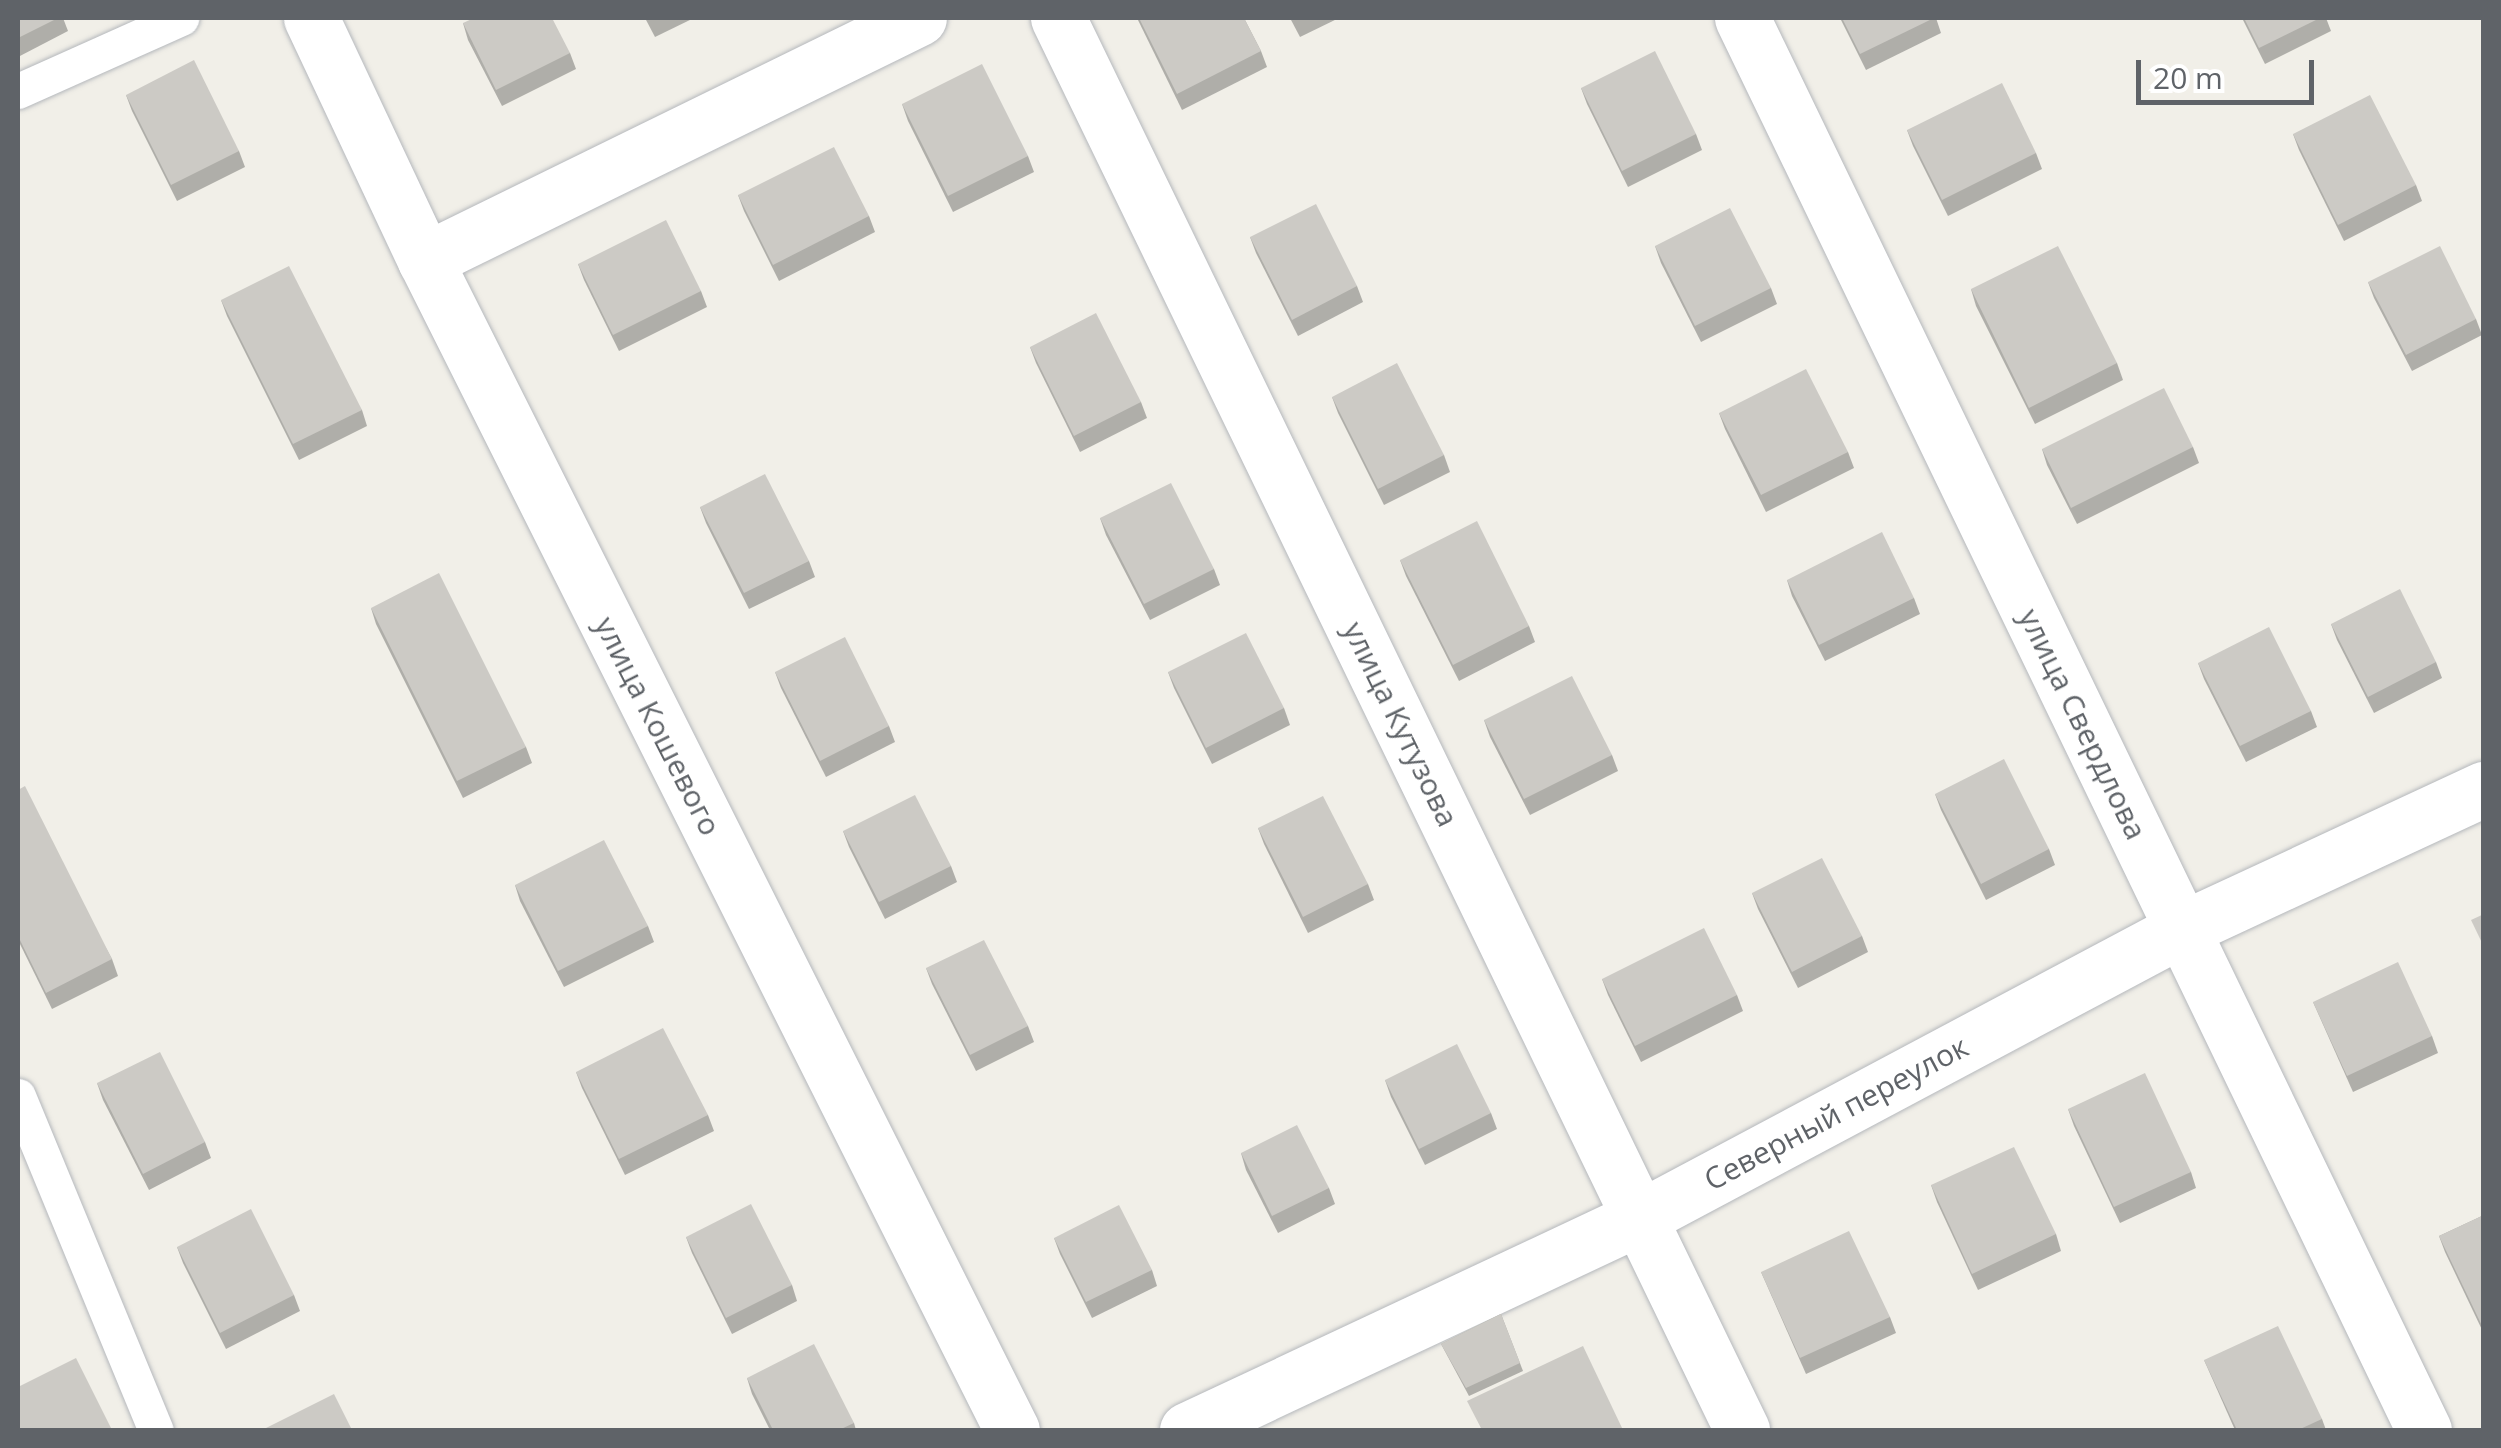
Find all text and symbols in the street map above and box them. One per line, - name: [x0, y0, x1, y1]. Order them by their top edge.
- scale bar: [2141, 40, 2318, 102]
- text: 20 m: [2153, 57, 2223, 98]
- street label: улица Свердлова: [2012, 603, 2154, 845]
- street label: улица Кошевого: [587, 611, 729, 841]
- street label: улица Кутузова: [1336, 616, 1466, 832]
- street label: Северный переулок: [1698, 1028, 1974, 1198]

